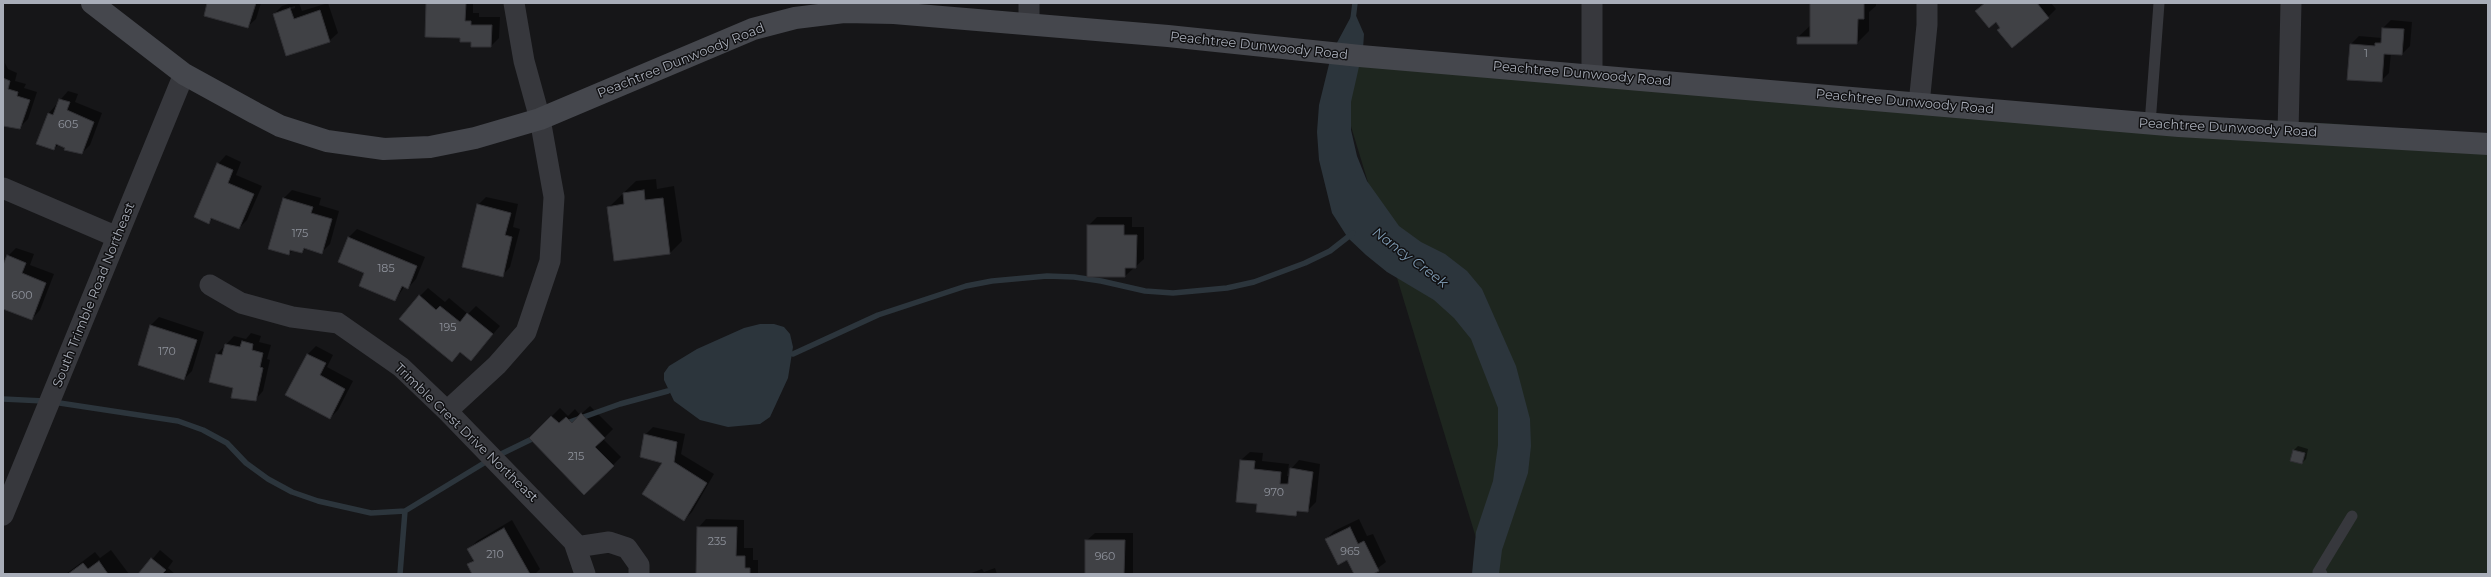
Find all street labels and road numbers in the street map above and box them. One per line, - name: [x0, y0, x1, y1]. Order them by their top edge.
- street label: Peachtree Dunwoody Road: [595, 20, 767, 102]
- street label: Peachtree Dunwoody Road: [1169, 29, 1349, 63]
- street label: Peachtree Dunwoody Road: [1492, 58, 1672, 90]
- street label: Peachtree Dunwoody Road: [1815, 86, 1995, 118]
- street label: Peachtree Dunwoody Road: [2138, 116, 2318, 140]
- street label: South Trimble Road Northeast: [50, 200, 138, 390]
- street label: Trimble Crest Drive Northeast: [391, 360, 541, 506]

